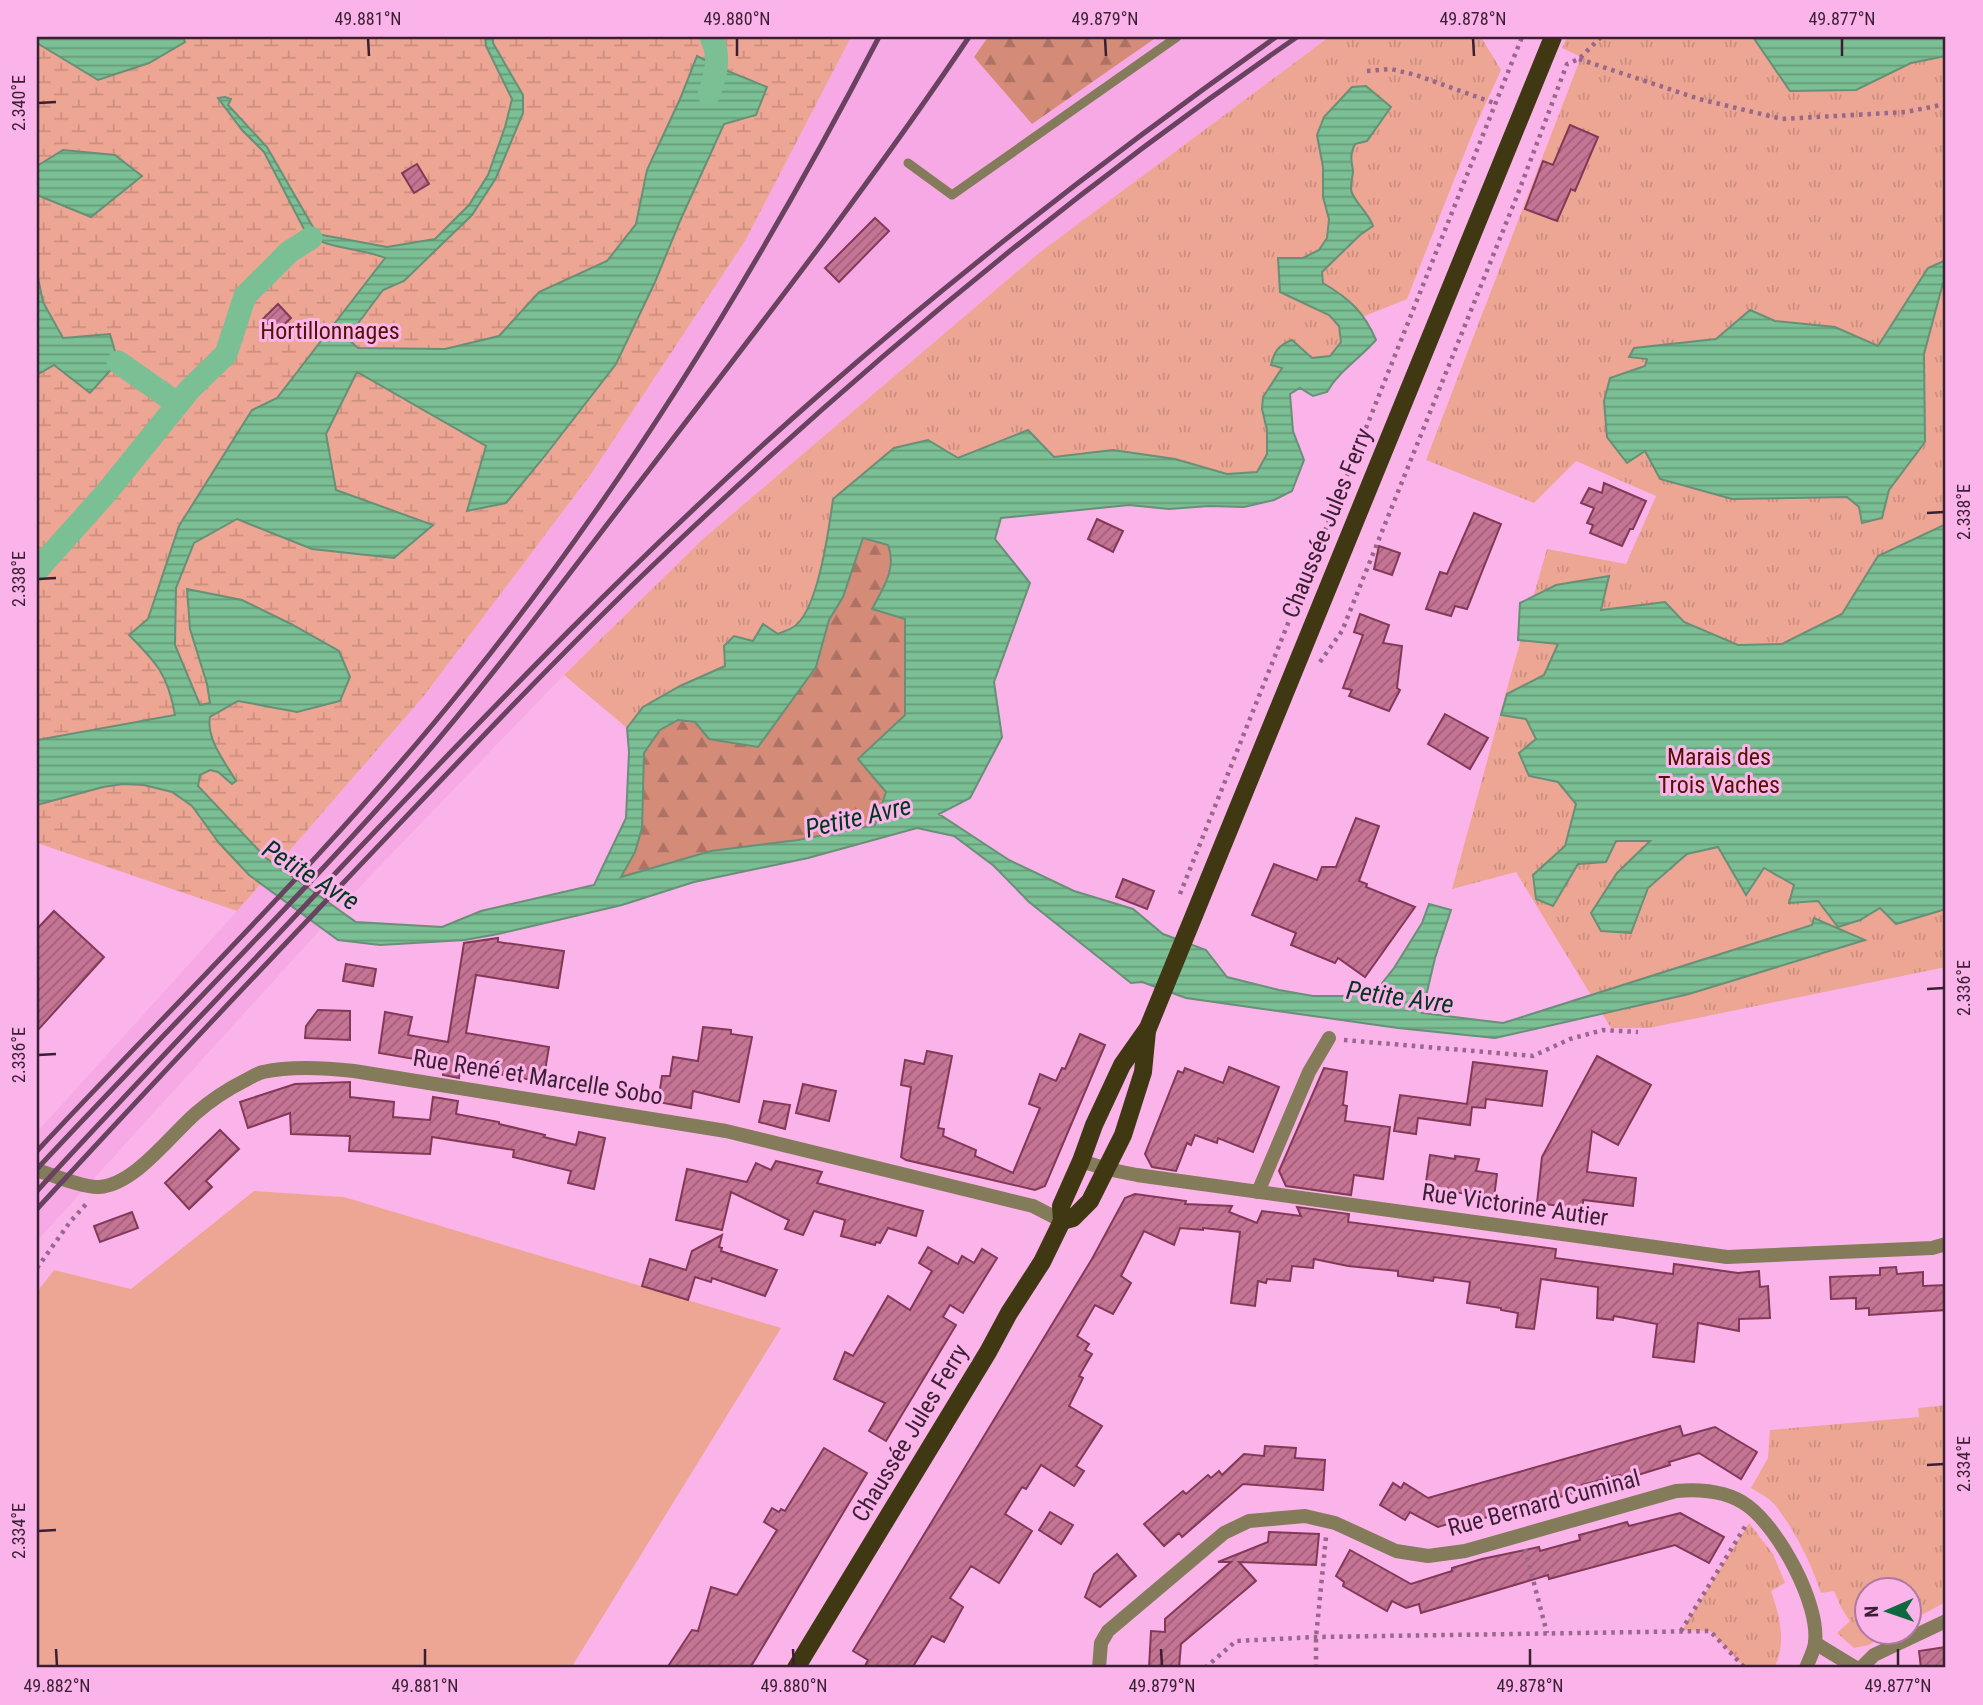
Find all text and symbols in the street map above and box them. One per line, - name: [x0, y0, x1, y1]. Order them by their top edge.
- text: 49.881°N: [334, 8, 402, 29]
- text: 49.880°N: [703, 8, 771, 29]
- text: 49.879°N: [1071, 8, 1139, 29]
- text: 49.878°N: [1439, 8, 1507, 29]
- text: 49.877°N: [1808, 8, 1876, 29]
- text: 2.340°E: [8, 75, 29, 131]
- park label: Hortillonnages: [260, 317, 400, 345]
- street label: Chaussée Jules Ferry: [1276, 424, 1378, 622]
- text: 2.338°E: [1953, 484, 1974, 540]
- text: 2.338°E: [8, 551, 29, 607]
- park label: Marais des Trois Vaches: [1658, 743, 1780, 799]
- water label: Petite Avre: [802, 790, 914, 844]
- water label: Petite Avre: [257, 834, 365, 916]
- text: 2.336°E: [1953, 960, 1974, 1016]
- water label: Petite Avre: [1344, 975, 1456, 1019]
- text: 2.336°E: [8, 1027, 29, 1083]
- street label: Rue René et Marcelle Sobo: [411, 1043, 665, 1111]
- street label: Rue Victorine Autier: [1420, 1178, 1610, 1232]
- street label: Chaussée Jules Ferry: [846, 1339, 974, 1527]
- text: 2.334°E: [1953, 1436, 1974, 1492]
- street label: Rue Bernard Cuminal: [1445, 1464, 1643, 1542]
- text: 2.334°E: [8, 1503, 29, 1559]
- north arrow: [1854, 1576, 1924, 1646]
- text: N: [1860, 1605, 1883, 1618]
- text: 49.882°N: [23, 1675, 91, 1696]
- text: 49.881°N: [391, 1675, 459, 1696]
- text: 49.880°N: [760, 1675, 828, 1696]
- text: 49.879°N: [1128, 1675, 1196, 1696]
- text: 49.878°N: [1496, 1675, 1564, 1696]
- text: 49.877°N: [1864, 1675, 1932, 1696]

